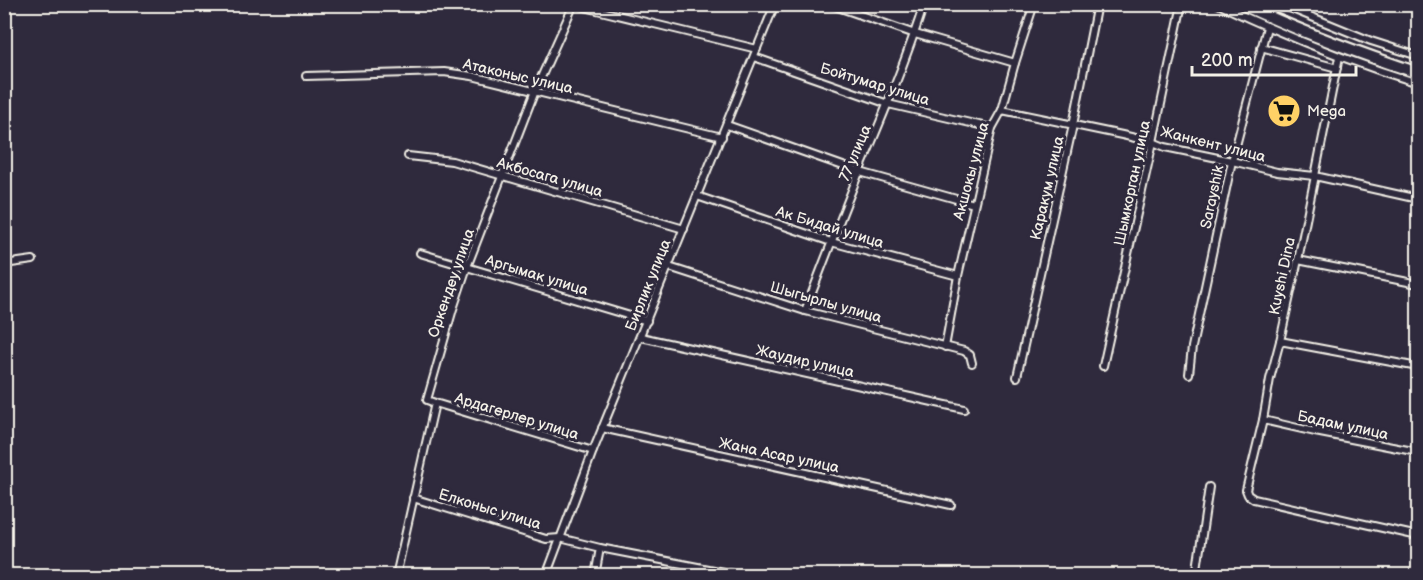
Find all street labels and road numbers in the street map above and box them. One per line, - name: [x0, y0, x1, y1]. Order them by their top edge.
- street label: Атаконыс улица: [460, 54, 575, 98]
- street label: Бойтумар улица: [818, 59, 932, 110]
- street label: Шымкорган улица: [1110, 119, 1155, 247]
- street label: Акшокы улица: [949, 120, 994, 223]
- street label: 77 улица: [835, 122, 876, 184]
- street label: Жанкент улица: [1158, 122, 1268, 167]
- street label: Каракум улица: [1026, 134, 1069, 242]
- street label: Акбосага улица: [494, 153, 605, 202]
- street label: Sarayshik: [1197, 163, 1229, 231]
- street label: Ак Бидай улица: [773, 202, 886, 253]
- street label: Оркендеу улица: [424, 226, 479, 340]
- street label: Kuyshi Dina: [1265, 235, 1300, 317]
- street label: Бирлик улица: [621, 236, 676, 334]
- street label: Аргымак улица: [482, 251, 591, 300]
- street label: Шыгырлы улица: [768, 277, 884, 328]
- street label: Жаудир улица: [754, 341, 856, 382]
- street label: Ардагерлер улица: [452, 388, 581, 444]
- street label: Бадам улица: [1296, 407, 1390, 444]
- street label: Жана Асар улица: [717, 433, 841, 478]
- street label: Елконыс улица: [436, 485, 543, 534]

